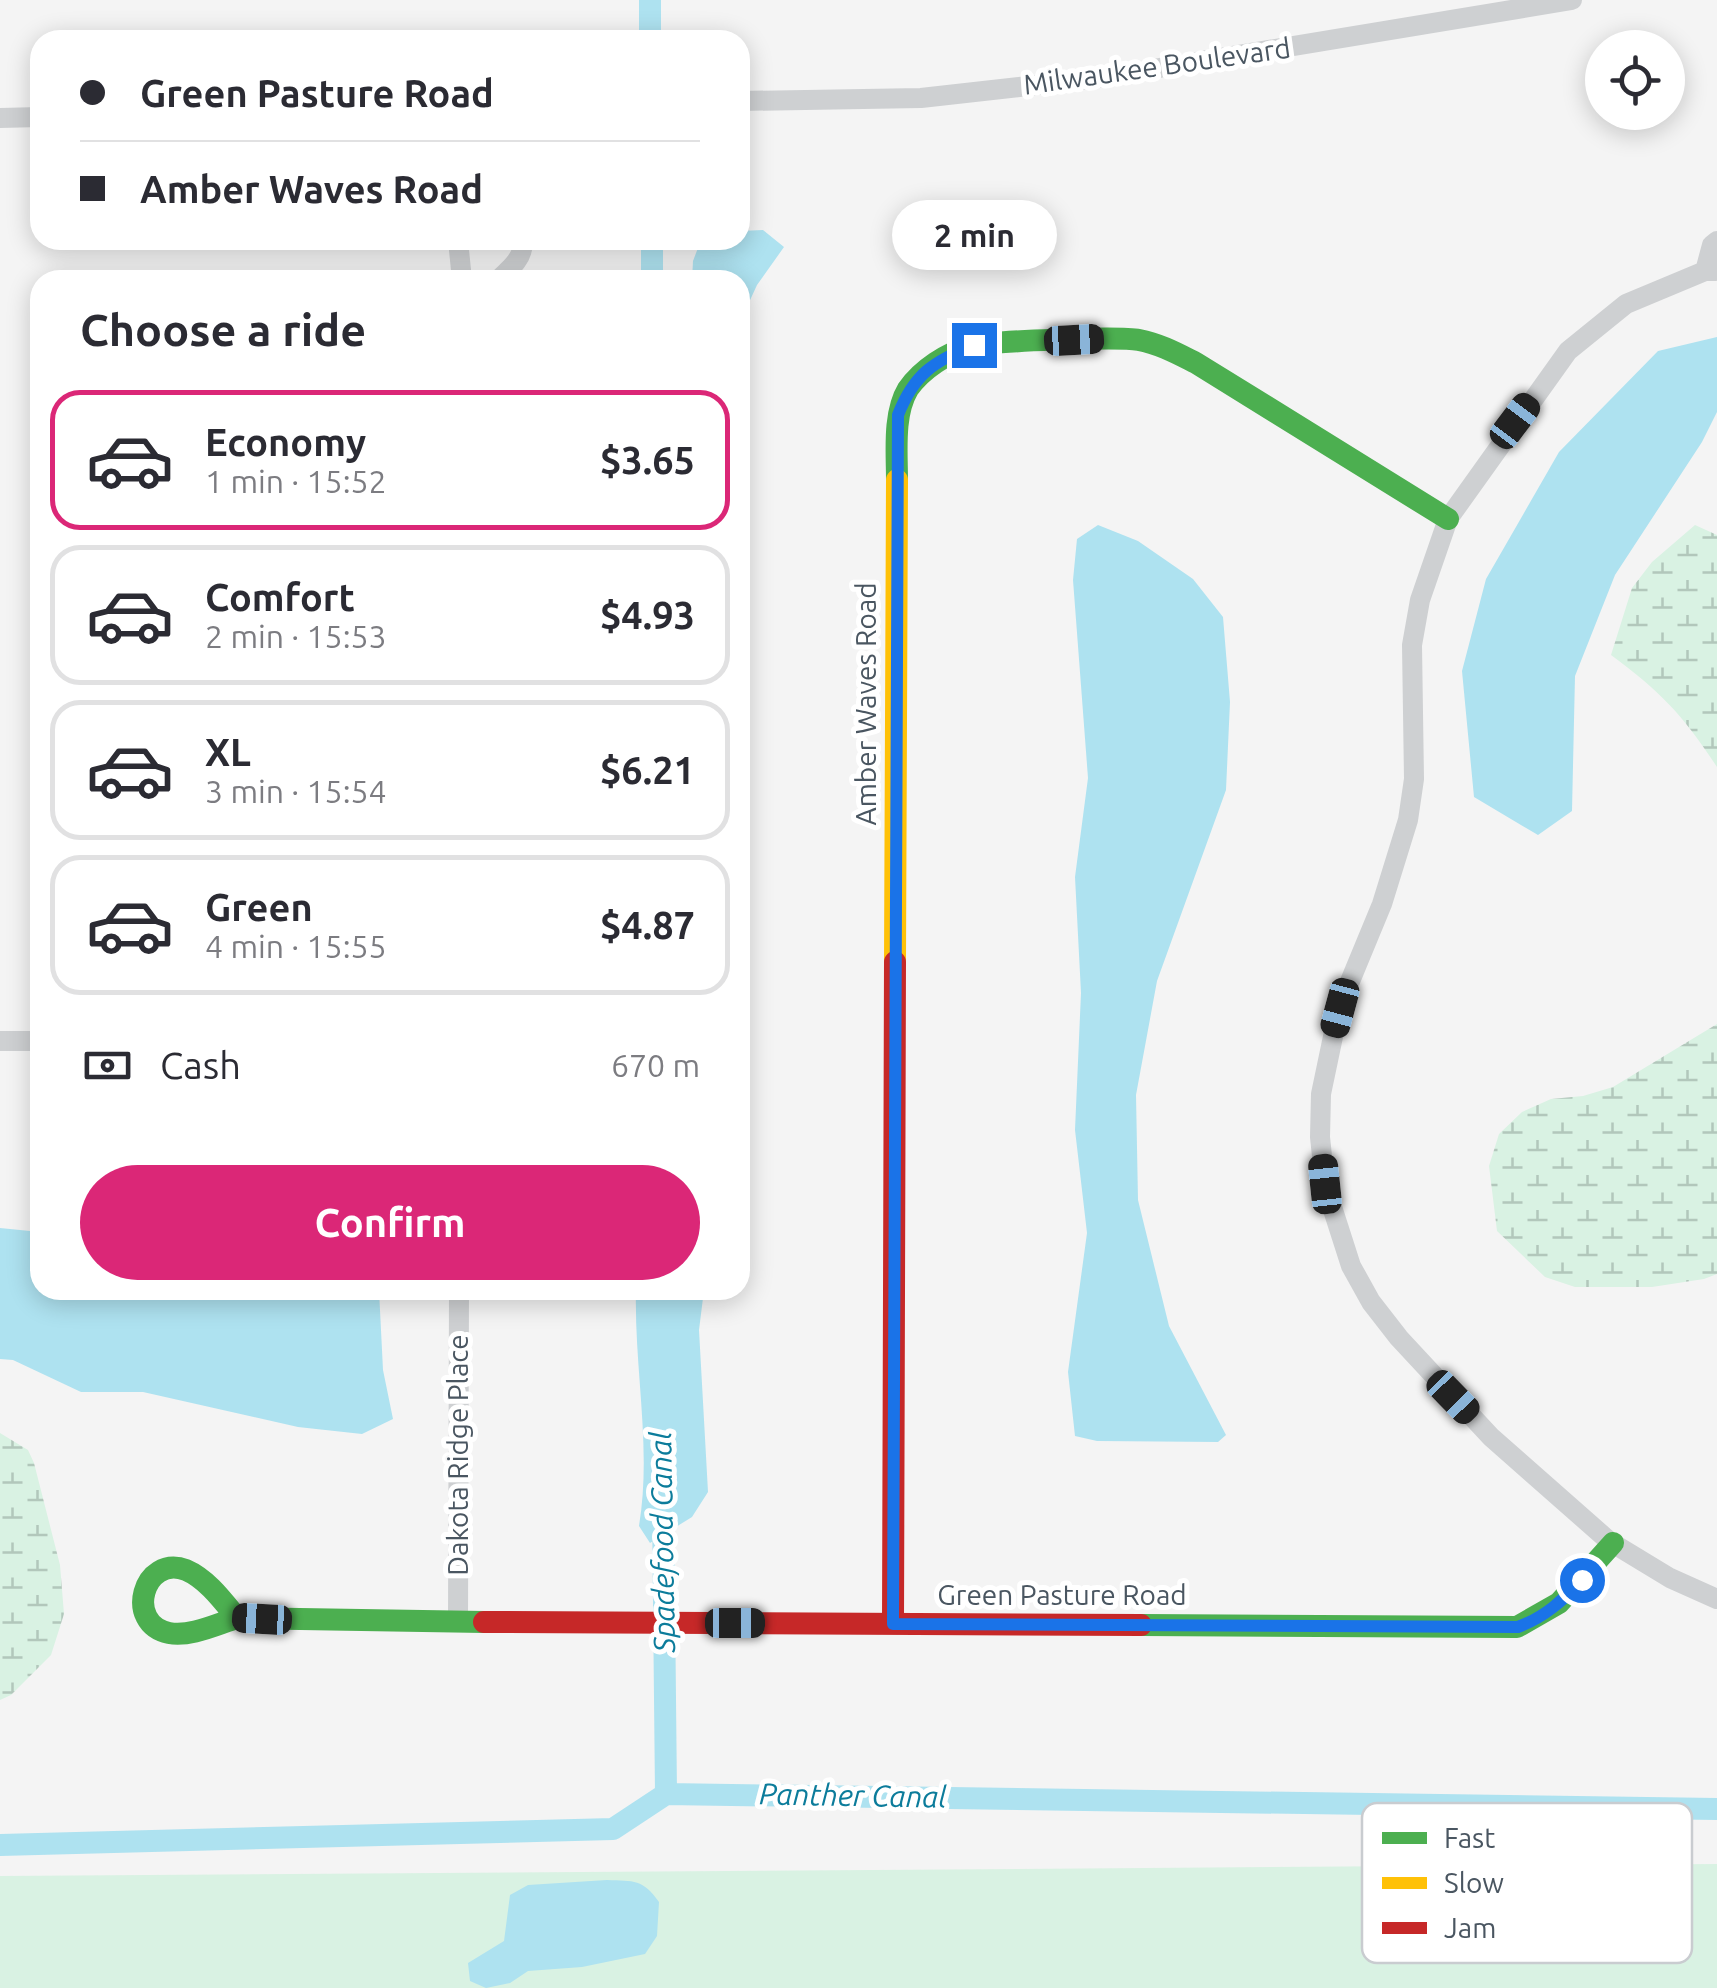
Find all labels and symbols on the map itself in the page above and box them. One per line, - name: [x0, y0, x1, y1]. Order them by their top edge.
- street label: Milwaukee Boulevard: [1021, 31, 1293, 100]
- callout: 2 min: [892, 200, 1056, 270]
- route end: [952, 323, 997, 368]
- car: [1043, 323, 1105, 357]
- car: [1485, 388, 1545, 454]
- street label: Amber Waves Road: [850, 582, 881, 826]
- car: [1318, 975, 1362, 1041]
- car: [1307, 1153, 1343, 1215]
- street label: Dakota Ridge Place: [442, 1334, 473, 1576]
- car: [1421, 1365, 1485, 1429]
- water label: Spadefood Canal: [643, 1430, 681, 1654]
- route start: [1560, 1558, 1605, 1603]
- street label: Green Pasture Road: [937, 1579, 1187, 1610]
- car: [231, 1602, 293, 1636]
- car: [705, 1608, 765, 1638]
- water label: Panther Canal: [759, 1776, 948, 1814]
- legend: [1362, 1803, 1692, 1963]
- text: Fast: [1444, 1822, 1495, 1853]
- text: Slow: [1444, 1867, 1504, 1898]
- text: Jam: [1444, 1912, 1496, 1943]

